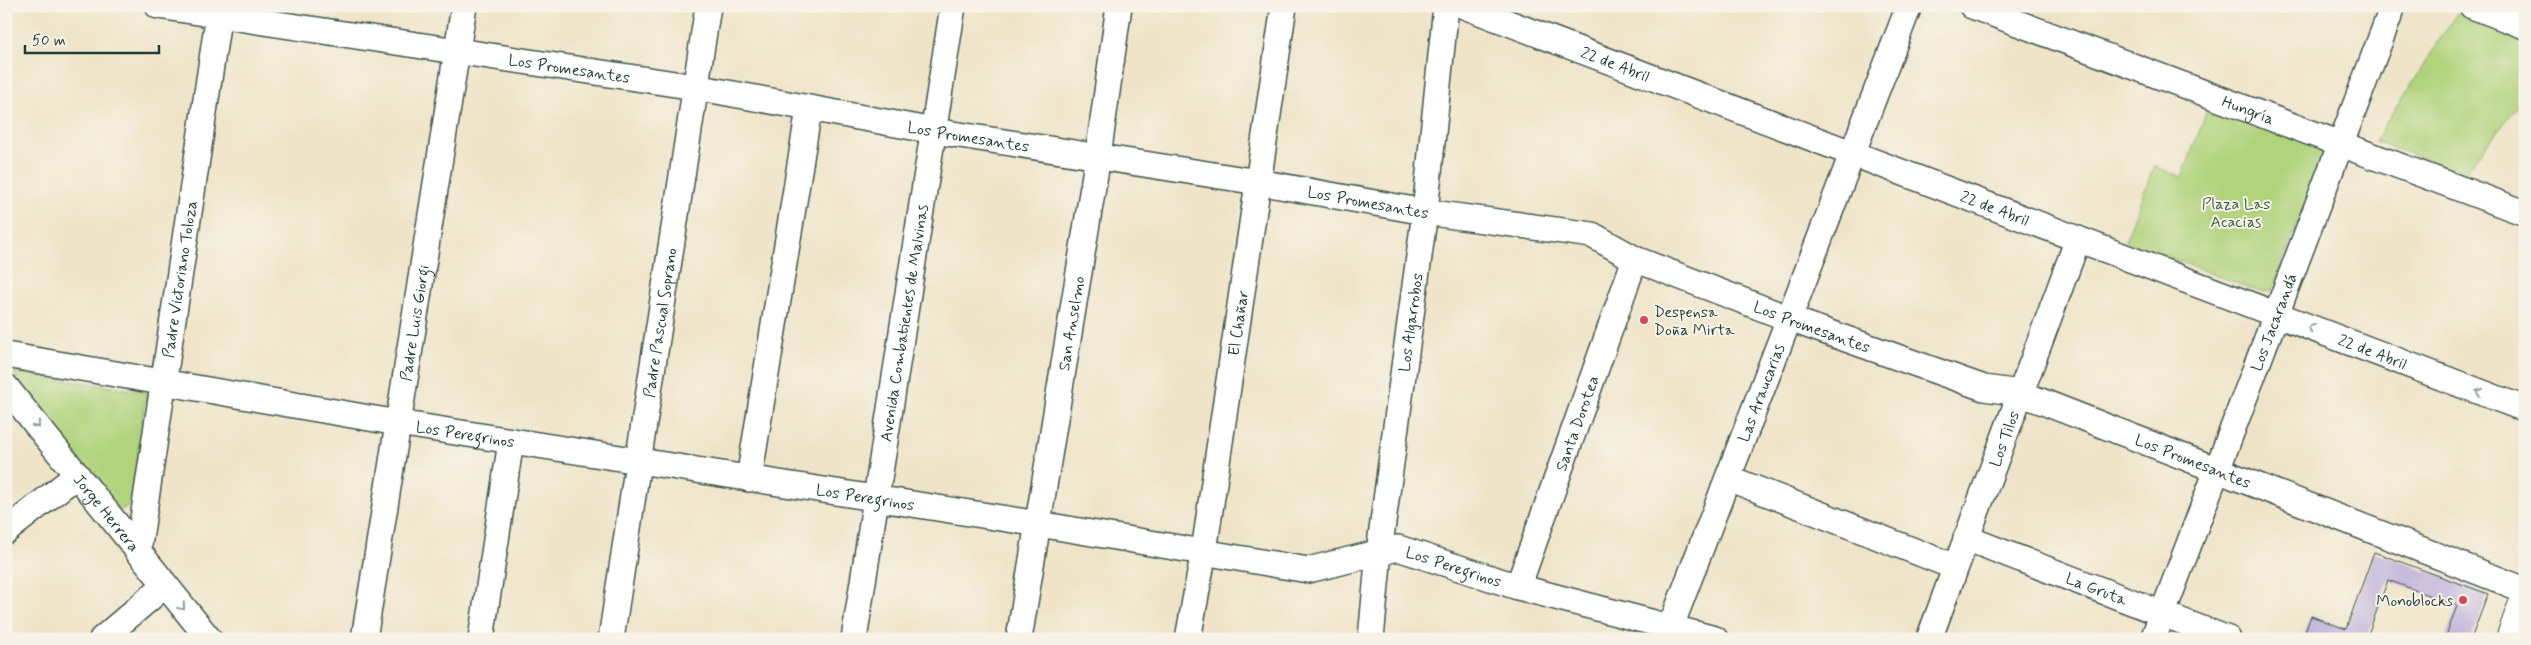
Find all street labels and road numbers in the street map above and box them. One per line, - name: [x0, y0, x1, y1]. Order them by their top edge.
- street label: 22 de Abril: [1578, 42, 1652, 87]
- street label: Los Promesantes: [507, 50, 631, 89]
- street label: Hungría: [2219, 91, 2277, 130]
- street label: Los Promesantes: [906, 117, 1031, 158]
- street label: Los Promesantes: [1306, 182, 1430, 224]
- street label: 22 de Abril: [1957, 187, 2032, 232]
- street label: Padre Victoriano Toloza: [158, 199, 203, 359]
- street label: Avenida Combatientes de Malvinas: [876, 203, 934, 443]
- street label: Padre Pascual Soprano: [639, 247, 683, 399]
- street label: Padre Luis Giorgi: [396, 263, 435, 383]
- street label: Los Jacarandá: [2246, 271, 2303, 374]
- street label: Los Algarrobos: [1394, 272, 1429, 373]
- street label: San Anselmo: [1054, 274, 1090, 372]
- street label: El Chañar: [1224, 289, 1254, 357]
- street label: Los Promesantes: [1750, 297, 1873, 359]
- street label: 22 de Abril: [2335, 330, 2409, 375]
- street label: Las Araucarias: [1734, 341, 1790, 445]
- street label: Santa Dorotea: [1551, 373, 1605, 474]
- street label: Los Tilos: [1985, 408, 2025, 470]
- street label: Los Peregrinos: [414, 417, 516, 453]
- street label: Los Promesantes: [2132, 430, 2254, 494]
- street label: Jorge Herrera: [68, 470, 144, 557]
- street label: Los Peregrinos: [814, 480, 916, 516]
- street label: Los Peregrinos: [1403, 542, 1504, 593]
- street label: La Gruta: [2062, 568, 2130, 611]

